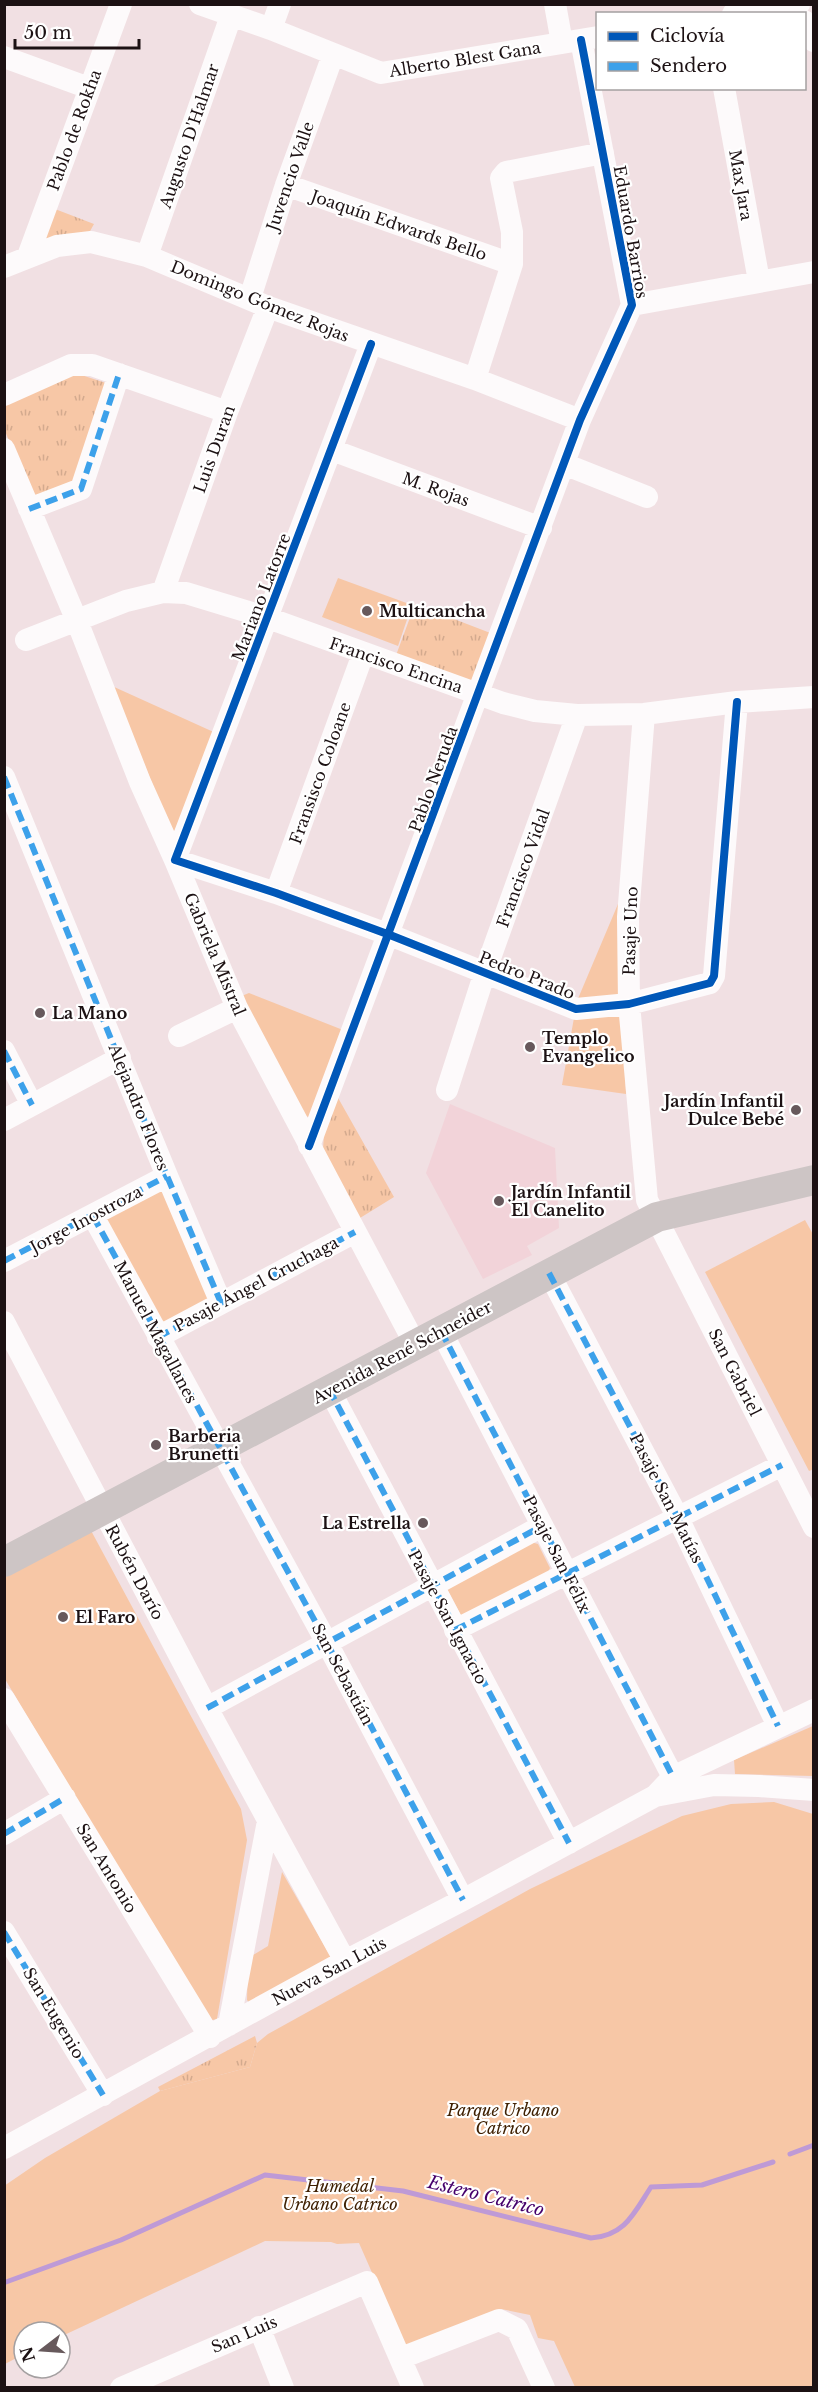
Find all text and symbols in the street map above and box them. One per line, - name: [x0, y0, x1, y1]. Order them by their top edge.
- scale bar: [15, 12, 140, 50]
- legend: [596, 12, 806, 90]
- text: 50 m: [24, 22, 72, 44]
- text: Ciclovía: [650, 25, 725, 47]
- street label: Alberto Blest Gana: [387, 37, 542, 81]
- text: Sendero: [650, 55, 727, 77]
- street label: Augusto D'Halmar: [155, 61, 223, 212]
- street label: Pablo de Rokha: [43, 67, 105, 193]
- street label: Juvencio Valle: [261, 119, 318, 235]
- street label: Max Jara: [725, 148, 757, 222]
- street label: Eduardo Barrios: [609, 164, 653, 300]
- street label: Joaquín Edwards Bello: [307, 185, 489, 264]
- street label: Domingo Gómez Rojas: [168, 256, 352, 346]
- street label: Luis Duran: [189, 402, 239, 496]
- street label: M. Rojas: [400, 468, 472, 510]
- street label: Mariano Latorre: [227, 530, 295, 664]
- place label: Multicancha: [379, 601, 485, 621]
- marker: Multicancha: [360, 604, 374, 618]
- street label: Francisco Encina: [327, 633, 465, 697]
- street label: Fransisco Coloane: [285, 699, 355, 847]
- street label: Pablo Neruda: [405, 723, 462, 835]
- street label: Francisco Vidal: [492, 806, 554, 930]
- street label: Pasaje Uno: [618, 886, 642, 976]
- street label: Gabriela Mistral: [180, 889, 250, 1019]
- street label: Pedro Prado: [476, 947, 578, 1003]
- place label: La Mano: [52, 1003, 127, 1023]
- marker: La Mano: [33, 1006, 47, 1020]
- place label: Templo Evangelico: [542, 1028, 635, 1066]
- street label: Alejandro Flores: [104, 1040, 174, 1173]
- marker: Templo Evangelico: [523, 1040, 537, 1054]
- place label: Jardín Infantil Dulce Bebé: [661, 1091, 784, 1129]
- marker: Jardín Infantil Dulce Bebé: [789, 1103, 803, 1117]
- street label: Jorge Inostroza: [25, 1181, 146, 1258]
- place label: Jardín Infantil El Canelito: [508, 1182, 631, 1220]
- marker: Jardín Infantil El Canelito: [492, 1194, 506, 1208]
- street label: Pasaje Ángel Cruchaga: [170, 1232, 342, 1336]
- street label: Manuel Magallanes: [110, 1257, 202, 1407]
- street label: Avenida René Schneider: [308, 1296, 495, 1408]
- street label: San Gabriel: [704, 1325, 766, 1419]
- place label: Barberia Brunetti: [168, 1426, 241, 1464]
- street label: Pasaje San Matías: [626, 1430, 708, 1566]
- marker: Barberia Brunetti: [149, 1438, 163, 1452]
- street label: Pasaje San Félix: [519, 1492, 595, 1616]
- place label: La Estrella: [322, 1513, 411, 1533]
- marker: La Estrella: [416, 1516, 430, 1530]
- street label: Rubén Darío: [102, 1521, 168, 1623]
- street label: Pasaje San Ignacio: [404, 1546, 492, 1688]
- place label: El Faro: [75, 1607, 135, 1627]
- marker: El Faro: [56, 1610, 70, 1624]
- street label: San Sebastián: [308, 1620, 378, 1728]
- street label: San Antonio: [72, 1820, 142, 1916]
- street label: Nueva San Luis: [268, 1932, 390, 2010]
- street label: San Eugenio: [19, 1964, 89, 2062]
- park label: Parque Urbano Catrico: [446, 2100, 559, 2138]
- water label: Estero Catrico: [425, 2171, 546, 2221]
- park label: Humedal Urbano Catrico: [282, 2176, 398, 2214]
- street label: San Luis: [208, 2311, 280, 2357]
- north arrow: [12, 2320, 72, 2380]
- text: N: [16, 2344, 39, 2365]

